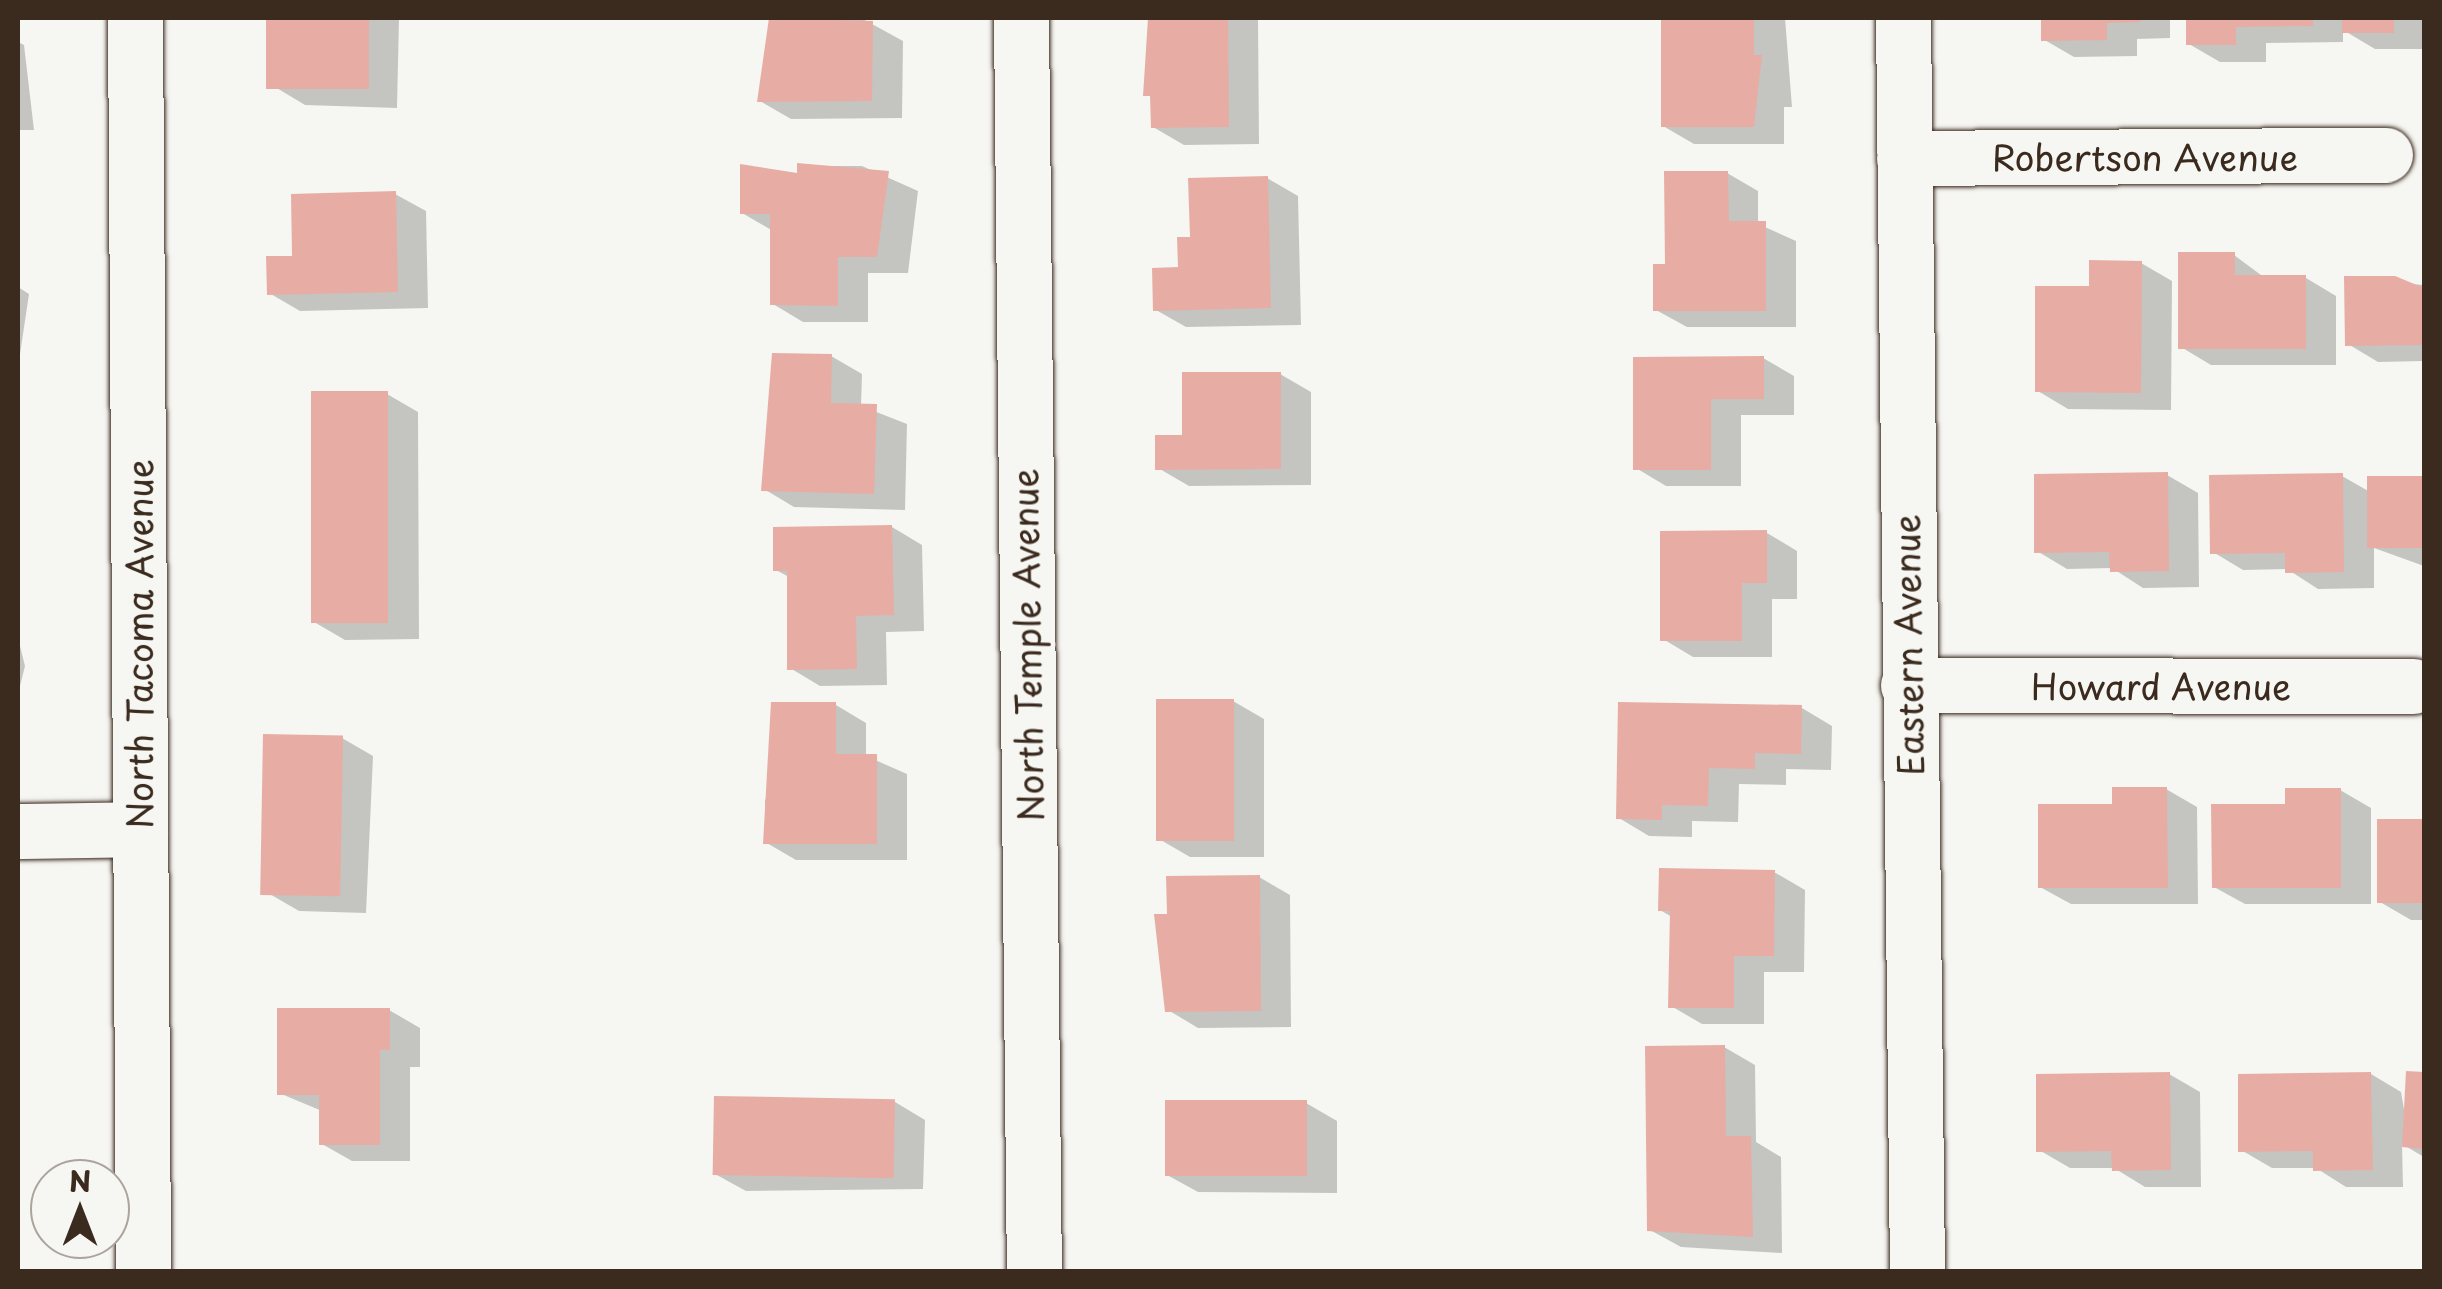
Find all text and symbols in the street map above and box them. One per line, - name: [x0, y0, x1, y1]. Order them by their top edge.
- street label: Robertson Avenue: [1994, 136, 2296, 178]
- street label: North Tacoma Avenue: [118, 457, 160, 831]
- street label: North Temple Avenue: [1003, 466, 1051, 824]
- street label: Eastern Avenue: [1885, 514, 1931, 776]
- street label: Howard Avenue: [2029, 665, 2293, 707]
- north arrow: [30, 1159, 130, 1259]
- text: N: [69, 1159, 91, 1202]

